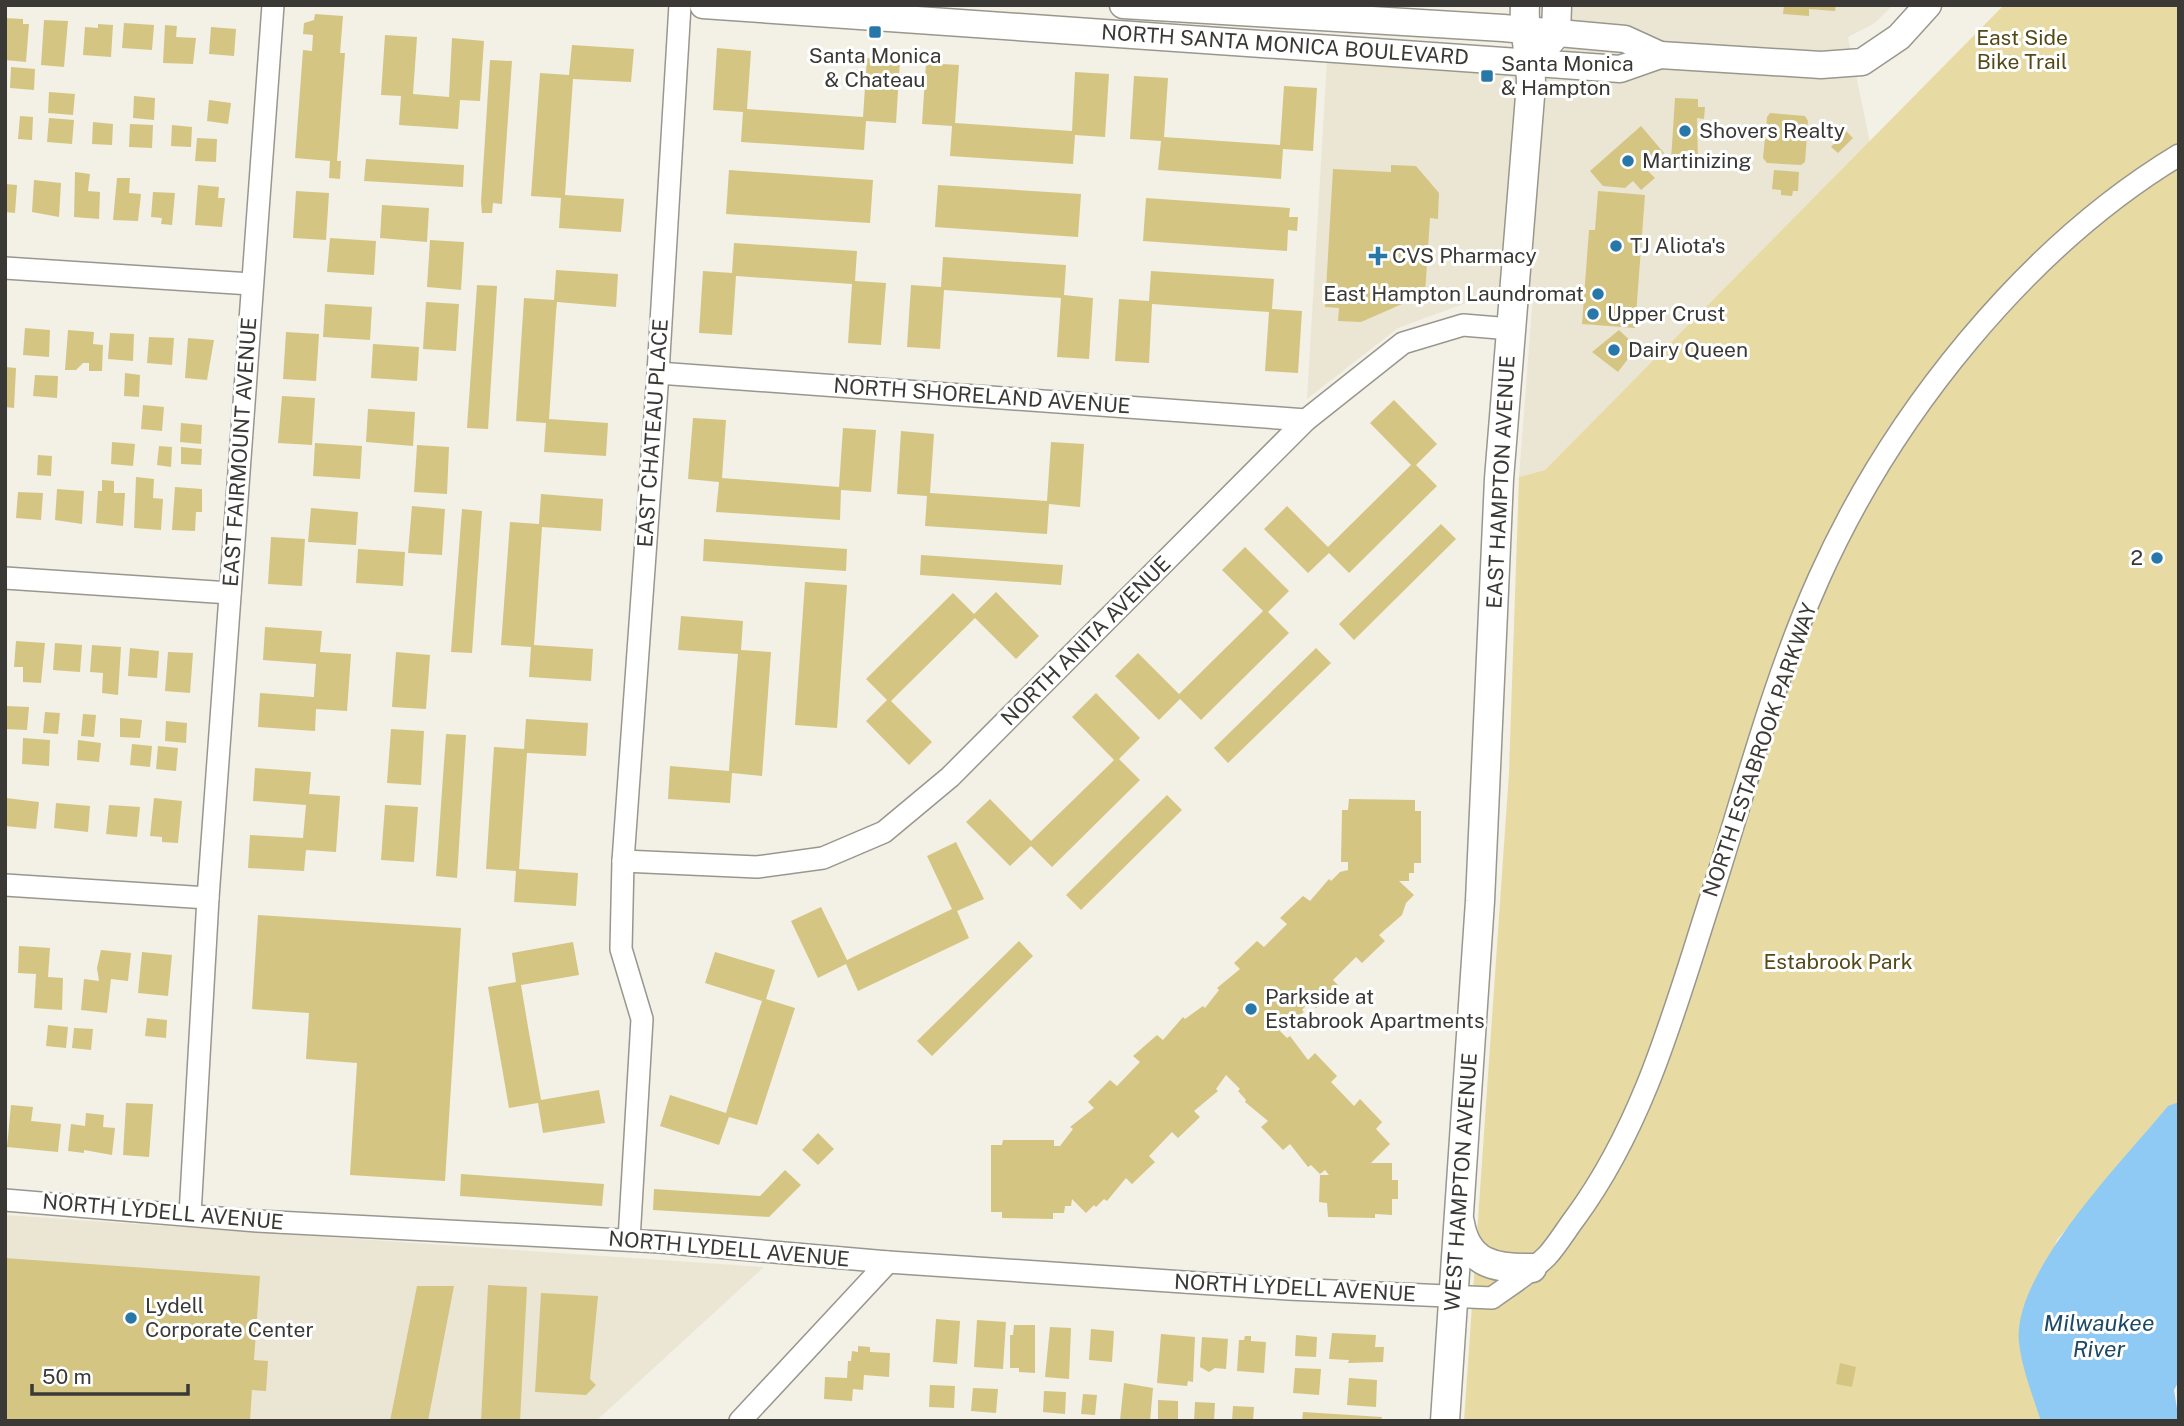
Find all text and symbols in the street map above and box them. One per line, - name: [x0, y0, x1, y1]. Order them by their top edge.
- street label: NORTH SANTA MONICA BOULEVARD: [1100, 19, 1470, 70]
- marker: Santa Monica & Chateau: [867, 24, 883, 40]
- park label: East Side Bike Trail: [1976, 25, 2068, 74]
- place label: Santa Monica & Chateau: [809, 43, 941, 92]
- place label: Santa Monica & Hampton: [1501, 51, 1634, 100]
- marker: Santa Monica & Hampton: [1479, 68, 1495, 84]
- place label: Shovers Realty: [1699, 118, 1845, 143]
- marker: Shovers Realty: [1677, 123, 1693, 139]
- place label: Martinizing: [1642, 148, 1751, 173]
- marker: Martinizing: [1620, 153, 1636, 169]
- place label: TJ Aliota's: [1630, 233, 1725, 258]
- marker: TJ Aliota's: [1608, 238, 1624, 254]
- place label: CVS Pharmacy: [1392, 243, 1537, 268]
- marker: CVS Pharmacy: [1370, 248, 1386, 264]
- place label: East Hampton Laundromat: [1323, 281, 1584, 306]
- marker: East Hampton Laundromat: [1590, 286, 1606, 302]
- place label: Upper Crust: [1607, 301, 1725, 326]
- marker: Upper Crust: [1585, 306, 1601, 322]
- street label: EAST FAIRMOUNT AVENUE: [218, 316, 261, 588]
- street label: EAST CHATEAU PLACE: [632, 318, 673, 548]
- place label: Dairy Queen: [1628, 337, 1748, 362]
- marker: Dairy Queen: [1606, 342, 1622, 358]
- street label: EAST HAMPTON AVENUE: [1481, 355, 1520, 609]
- street label: NORTH SHORELAND AVENUE: [833, 373, 1131, 418]
- place label: 2: [2130, 545, 2143, 570]
- marker: 2: [2149, 550, 2165, 566]
- street label: NORTH ANITA AVENUE: [996, 551, 1176, 731]
- street label: NORTH ESTABROOK PARKWAY: [1697, 599, 1822, 900]
- park label: Estabrook Park: [1764, 949, 1913, 974]
- place label: Parkside at Estabrook Apartments: [1265, 984, 1485, 1033]
- marker: Parkside at Estabrook Apartments: [1243, 1001, 1259, 1017]
- street label: WEST HAMPTON AVENUE: [1439, 1052, 1482, 1312]
- street label: NORTH LYDELL AVENUE: [41, 1188, 285, 1235]
- street label: NORTH LYDELL AVENUE: [607, 1225, 851, 1272]
- street label: NORTH LYDELL AVENUE: [1173, 1269, 1417, 1306]
- place label: Lydell Corporate Center: [145, 1293, 314, 1342]
- water label: Milwaukee River: [2044, 1309, 2154, 1362]
- marker: Lydell Corporate Center: [123, 1310, 139, 1326]
- scale bar: [32, 1352, 187, 1396]
- text: 50 m: [42, 1364, 92, 1389]

